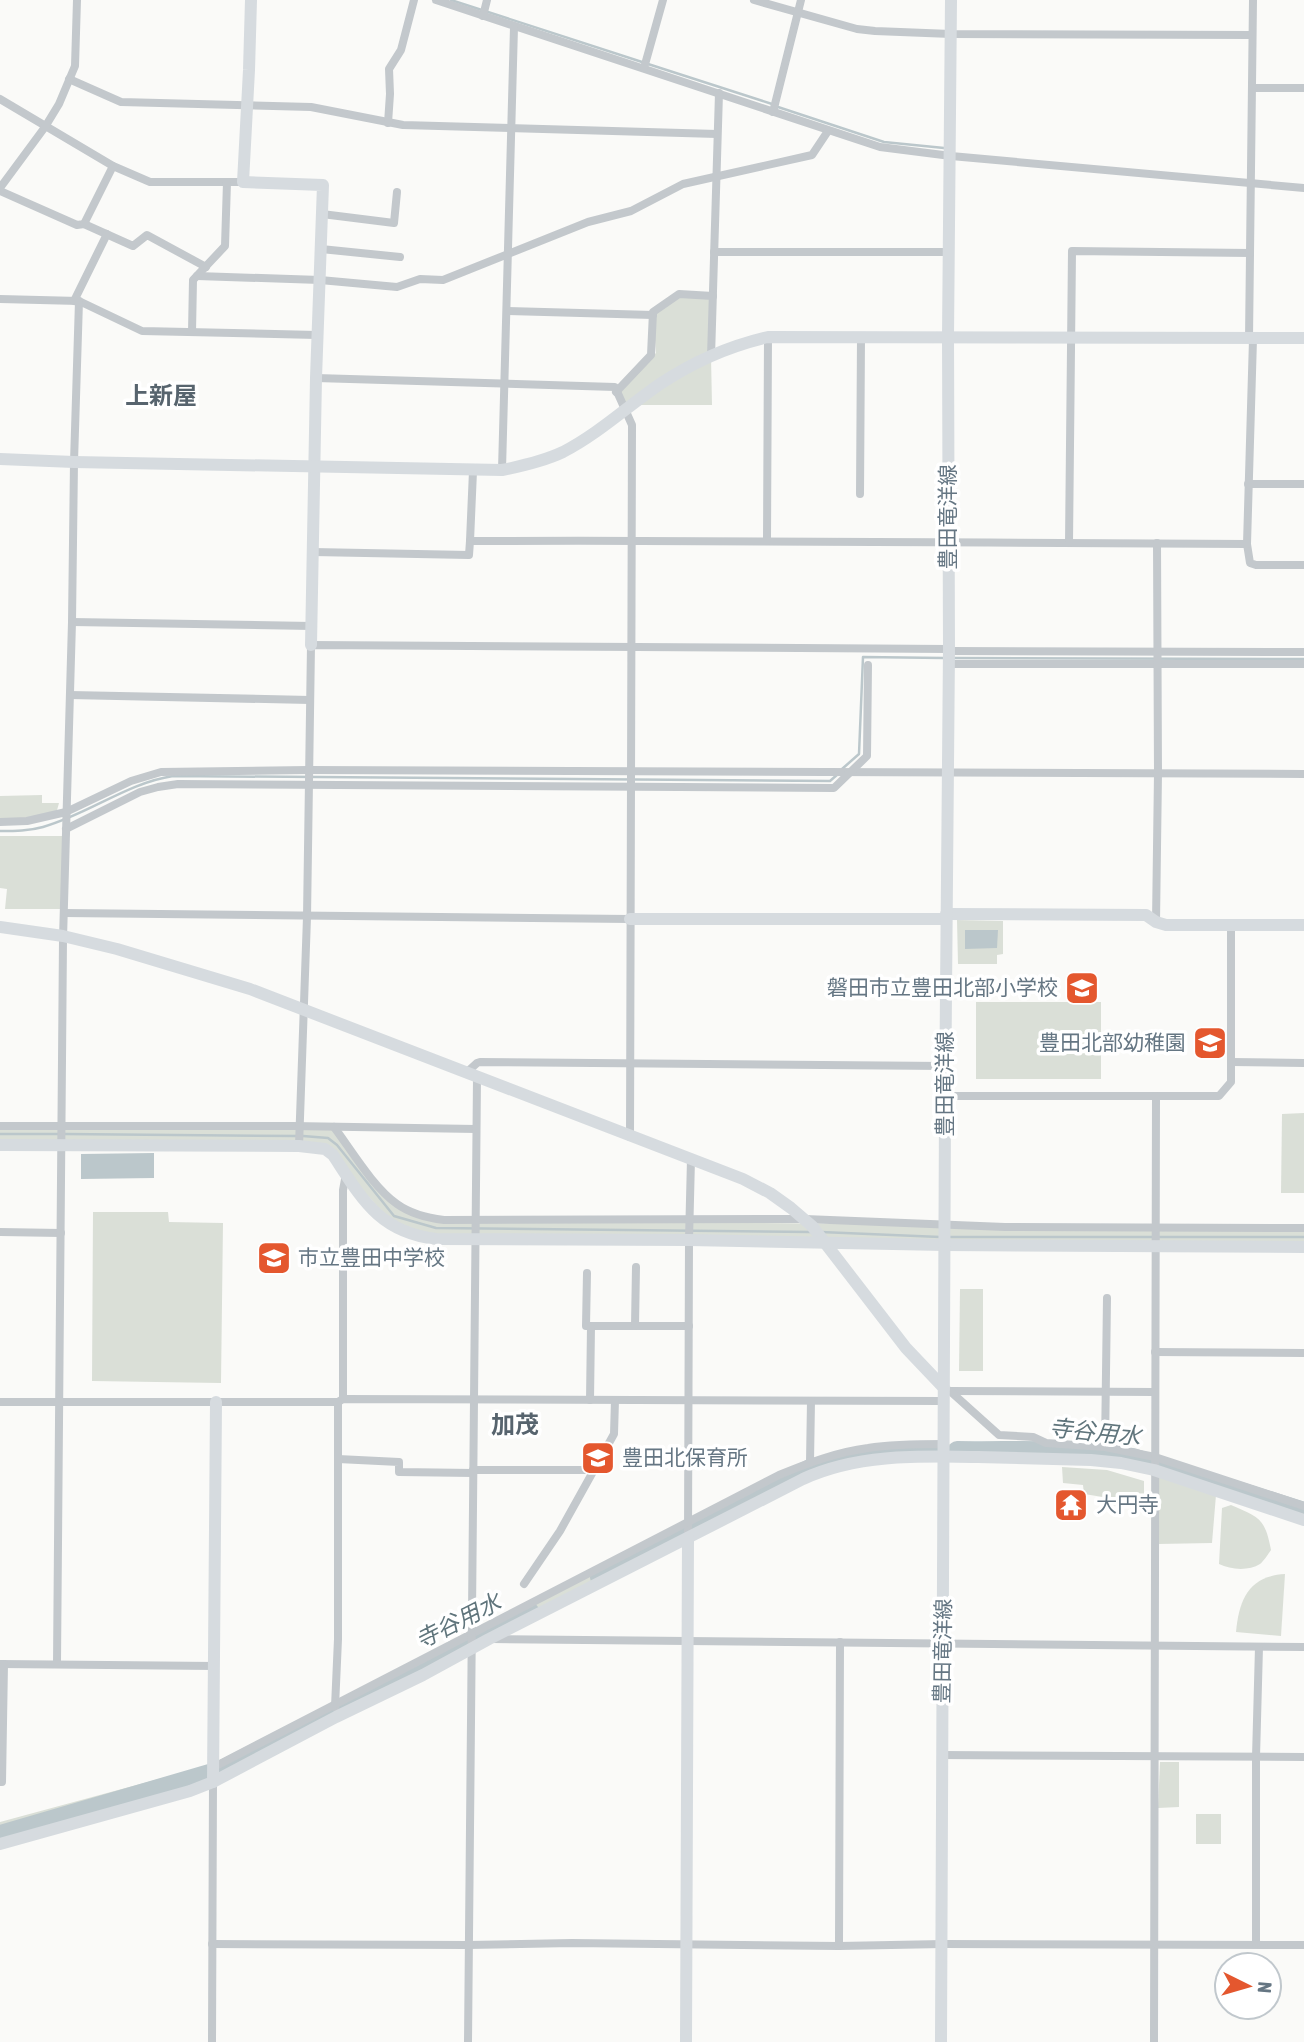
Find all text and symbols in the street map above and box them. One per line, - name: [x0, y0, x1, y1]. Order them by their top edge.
- district label: 上新屋: [125, 382, 197, 409]
- street label: 豊田竜洋線: [935, 465, 959, 570]
- school or university icon: 磐田市立豊田北部小学校: [1063, 969, 1101, 1007]
- place label: 磐田市立豊田北部小学校: [827, 975, 1058, 999]
- school or university icon: 豊田北部幼稚園: [1191, 1024, 1229, 1062]
- place label: 豊田北部幼稚園: [1039, 1030, 1186, 1054]
- street label: 豊田竜洋線: [932, 1032, 956, 1137]
- school or university icon: 市立豊田中学校: [255, 1239, 293, 1277]
- place label: 市立豊田中学校: [298, 1245, 445, 1269]
- district label: 加茂: [491, 1411, 539, 1438]
- water label: 寺谷用水: [1048, 1414, 1145, 1450]
- school or university icon: 豊田北保育所: [579, 1439, 617, 1477]
- place label: 豊田北保育所: [622, 1445, 748, 1469]
- temple icon: 大円寺: [1052, 1486, 1090, 1524]
- place label: 大円寺: [1096, 1492, 1159, 1516]
- water label: 寺谷用水: [411, 1587, 508, 1653]
- street label: 豊田竜洋線: [929, 1598, 955, 1704]
- north arrow: [1213, 1951, 1283, 2021]
- text: N: [1253, 1981, 1276, 1994]

